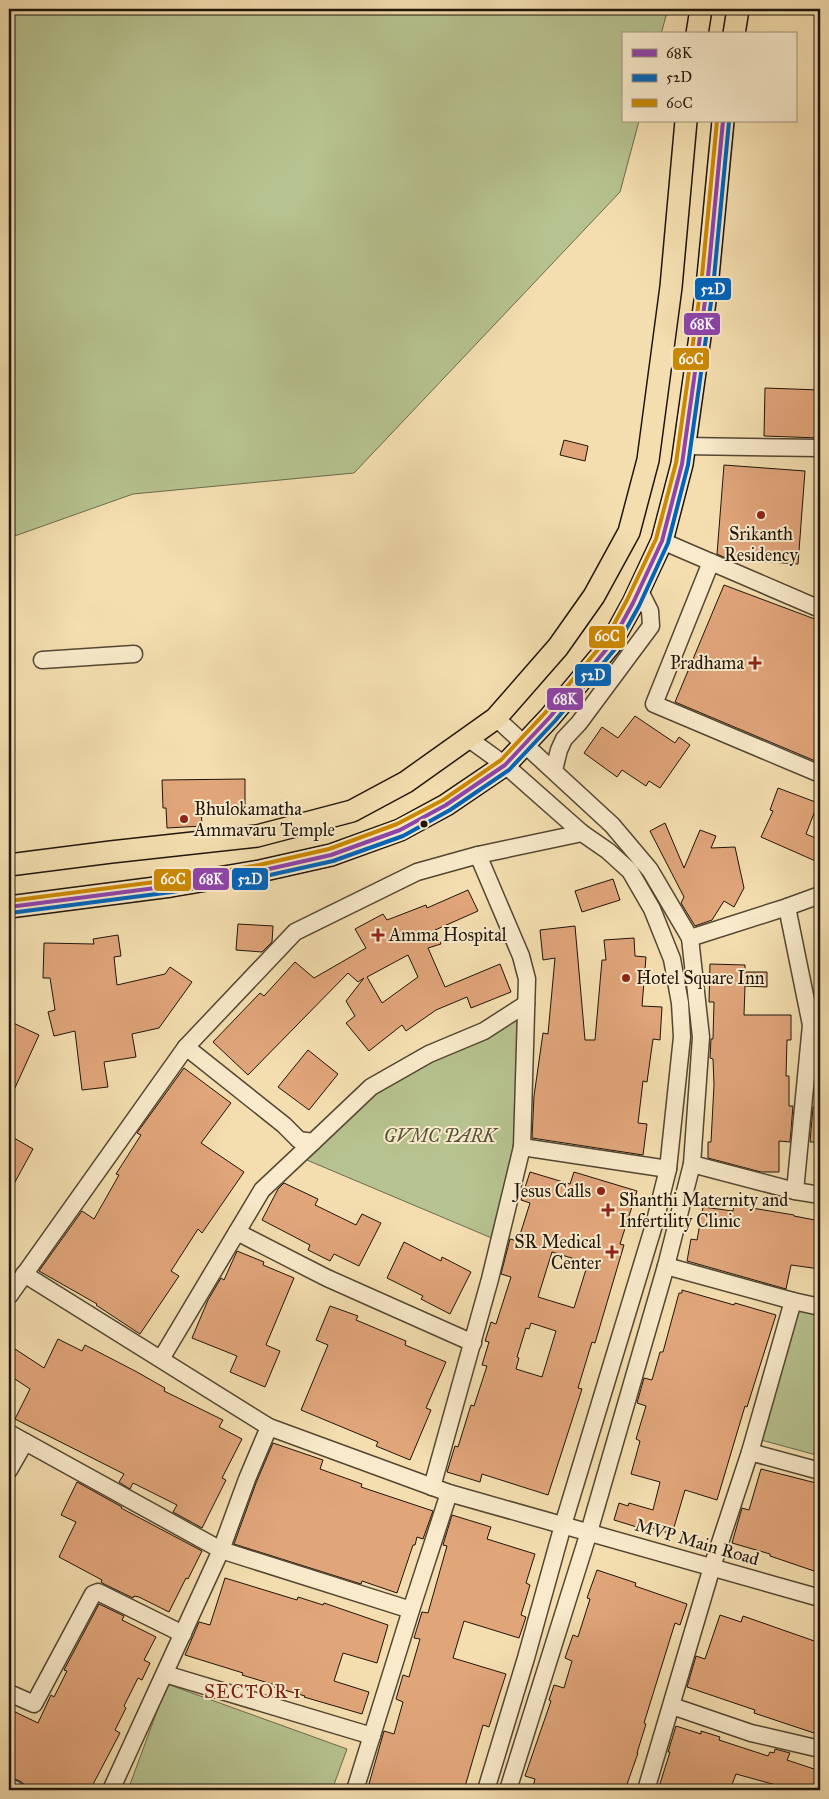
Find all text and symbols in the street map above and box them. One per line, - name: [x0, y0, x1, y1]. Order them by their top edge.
- legend: [622, 32, 796, 122]
- text: 68K: [666, 44, 693, 62]
- text: 52D: [666, 68, 692, 86]
- text: 60C: [666, 94, 693, 112]
- line badge: 52D: [694, 277, 732, 301]
- text: 52D: [701, 281, 725, 298]
- line badge: 68K: [683, 312, 721, 336]
- text: 68K: [690, 316, 715, 333]
- line badge: 60C: [672, 347, 710, 371]
- text: 60C: [679, 351, 703, 368]
- marker: Srikanth Residency: [755, 509, 767, 521]
- place label: Srikanth Residency: [724, 523, 798, 566]
- line badge: 60C: [588, 625, 626, 649]
- text: 60C: [595, 628, 619, 645]
- place label: Pradhama: [670, 652, 744, 674]
- marker: Pradhama: [748, 656, 762, 670]
- line badge: 52D: [574, 663, 612, 687]
- text: 52D: [581, 667, 605, 684]
- line badge: 68K: [546, 687, 584, 711]
- text: 68K: [553, 691, 578, 708]
- place label: Bhulokamatha Ammavaru Temple: [193, 798, 335, 841]
- marker: Bhulokamatha Ammavaru Temple: [178, 813, 190, 825]
- unlabelled marker: [419, 819, 429, 829]
- line badge: 68K: [192, 867, 230, 891]
- line badge: 52D: [231, 867, 269, 891]
- line badge: 60C: [153, 868, 192, 892]
- text: 60C: [161, 871, 185, 888]
- text: 68K: [199, 871, 224, 888]
- text: 52D: [238, 871, 262, 888]
- place label: Amma Hospital: [388, 924, 507, 946]
- marker: Amma Hospital: [371, 928, 385, 942]
- place label: Hotel Square Inn: [636, 967, 765, 990]
- marker: Hotel Square Inn: [620, 972, 632, 984]
- park label: GVMC PARK: [384, 1125, 499, 1147]
- place label: Jesus Calls: [512, 1180, 591, 1203]
- marker: Jesus Calls: [595, 1185, 607, 1197]
- place label: Shanthi Maternity and Infertility Clinic: [619, 1189, 788, 1232]
- marker: Shanthi Maternity and Infertility Clinic: [601, 1203, 615, 1217]
- place label: SR Medical Center: [514, 1231, 601, 1274]
- marker: SR Medical Center: [605, 1245, 619, 1259]
- street label: MVP Main Road: [632, 1514, 762, 1570]
- district label: SECTOR 1: [204, 1680, 302, 1703]

